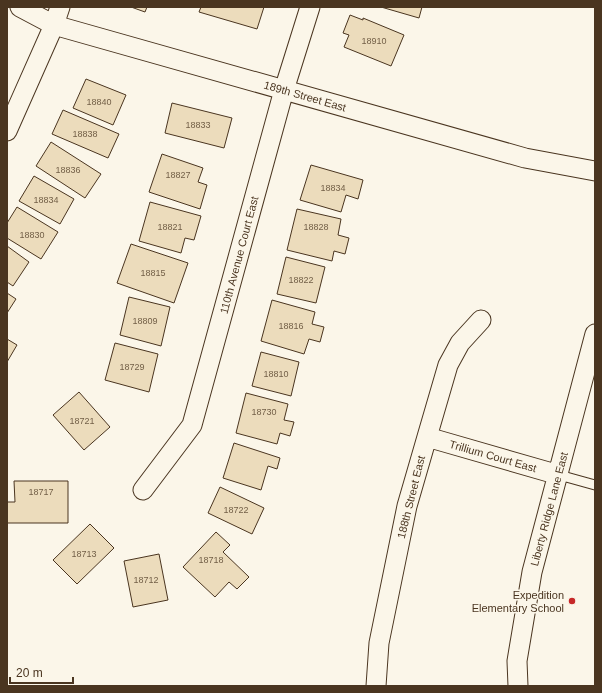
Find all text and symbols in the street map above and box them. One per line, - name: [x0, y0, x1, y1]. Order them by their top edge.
- house number: 18910: [361, 36, 387, 46]
- street label: 189th Street East: [262, 79, 348, 113]
- house number: 18840: [86, 97, 112, 107]
- house number: 18833: [185, 120, 211, 130]
- house number: 18838: [72, 129, 98, 139]
- house number: 18836: [55, 165, 81, 175]
- house number: 18827: [165, 170, 191, 180]
- house number: 18834: [320, 183, 346, 193]
- house number: 18834: [33, 195, 59, 205]
- street label: 110th Avenue Court East: [218, 195, 260, 315]
- house number: 18821: [157, 222, 183, 232]
- house number: 18828: [303, 222, 329, 232]
- house number: 18830: [19, 230, 45, 240]
- house number: 18815: [140, 268, 166, 278]
- house number: 18822: [288, 275, 314, 285]
- house number: 18809: [132, 316, 158, 326]
- house number: 18816: [278, 321, 304, 331]
- house number: 18729: [119, 362, 145, 372]
- house number: 18810: [263, 369, 289, 379]
- house number: 18730: [251, 407, 277, 417]
- house number: 18721: [69, 416, 95, 426]
- street label: Trillium Court East: [448, 438, 538, 474]
- street label: Liberty Ridge Lane East: [528, 451, 570, 567]
- street label: 188th Street East: [395, 454, 427, 540]
- house number: 18717: [28, 487, 54, 497]
- house number: 18722: [223, 505, 249, 515]
- house number: 18713: [71, 549, 97, 559]
- house number: 18718: [198, 555, 224, 565]
- house number: 18712: [133, 575, 159, 585]
- place label: Expedition Elementary School: [472, 589, 564, 614]
- marker: Expedition Elementary School: [567, 596, 577, 606]
- scale bar: [10, 659, 73, 685]
- text: 20 m: [16, 666, 43, 680]

